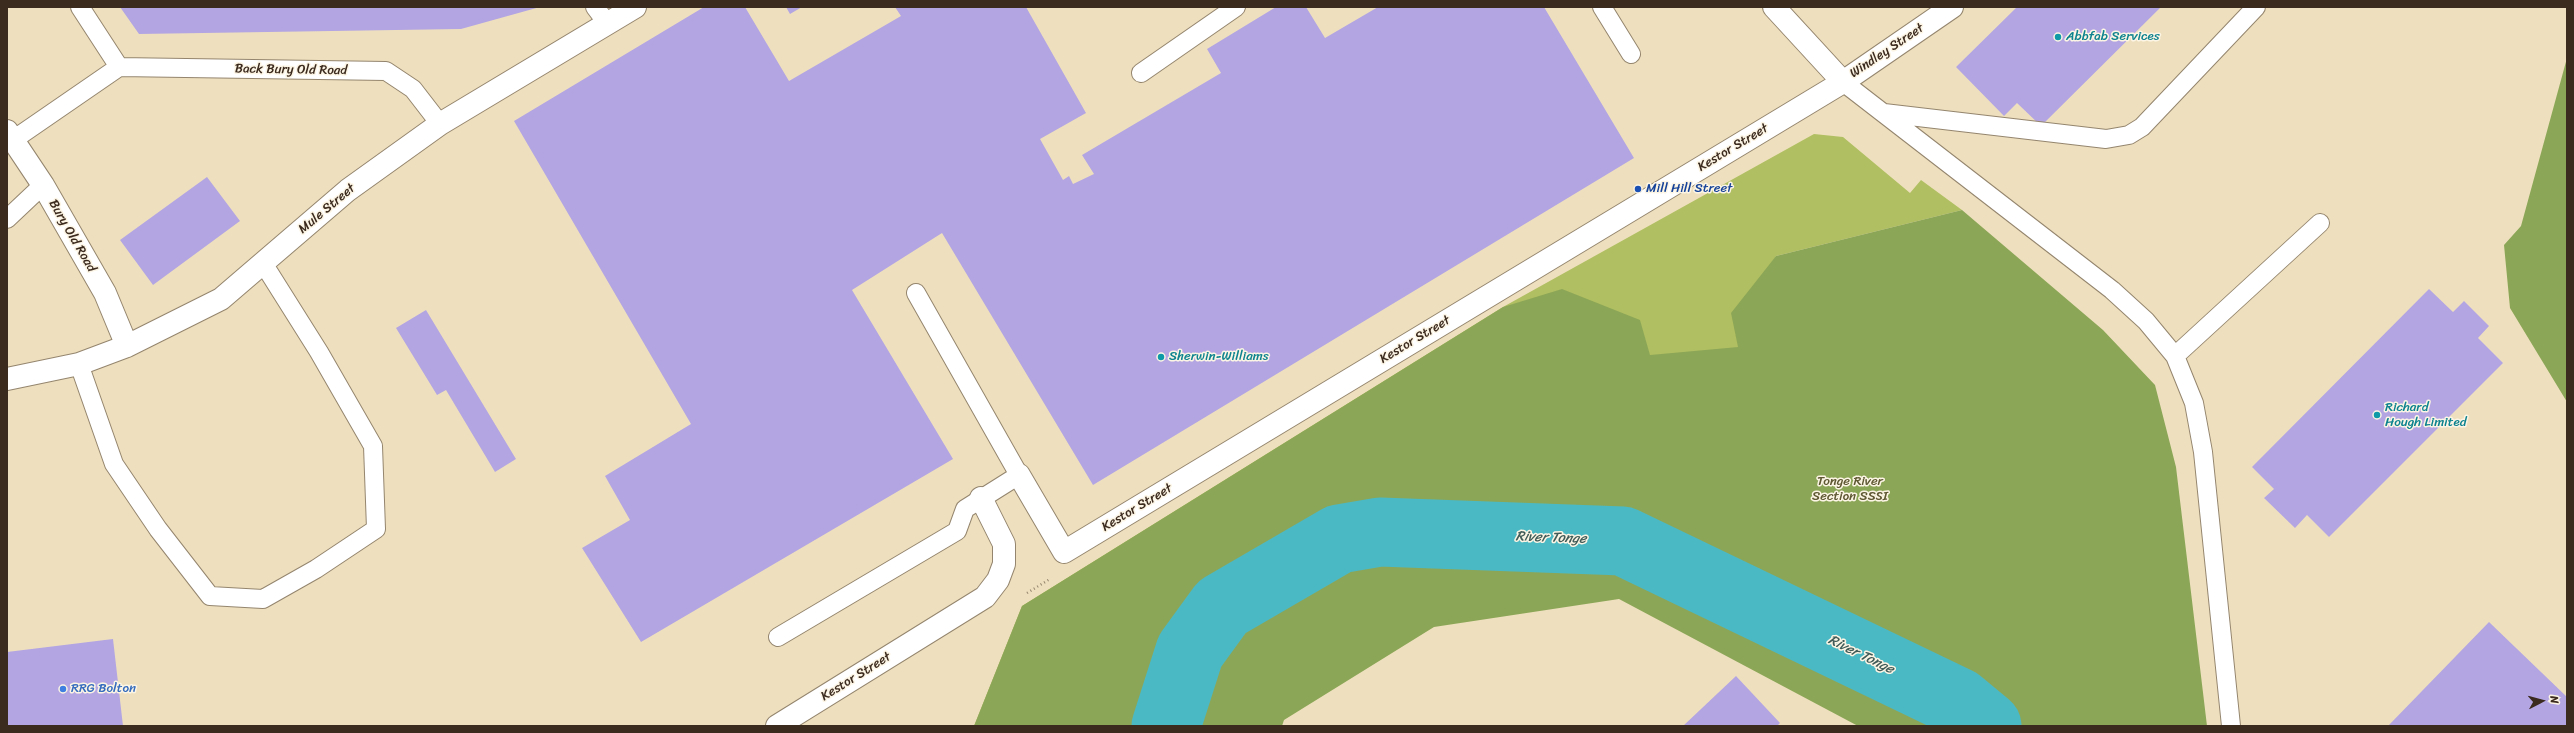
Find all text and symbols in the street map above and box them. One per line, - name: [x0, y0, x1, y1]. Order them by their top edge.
- street label: Windley Street: [1847, 21, 1927, 81]
- place label: Abbfab Services: [2066, 29, 2160, 45]
- marker: Abbfab Services: [2053, 32, 2063, 42]
- street label: Back Bury Old Road: [235, 61, 347, 79]
- street label: Kestor Street: [1695, 121, 1771, 175]
- street label: Mule Street: [296, 181, 358, 237]
- place label: Mill Hill Street: [1646, 181, 1732, 197]
- marker: Mill Hill Street: [1633, 184, 1643, 194]
- street label: Bury Old Road: [45, 197, 99, 275]
- street label: Kestor Street: [1377, 313, 1453, 367]
- place label: Sherwin-Williams: [1169, 349, 1269, 365]
- marker: Sherwin-Williams: [1156, 352, 1166, 362]
- place label: Richard Hough Limited: [2385, 400, 2466, 431]
- marker: Richard Hough Limited: [2372, 410, 2382, 420]
- park label: Tonge River Section SSSI: [1812, 474, 1888, 505]
- street label: Kestor Street: [1099, 481, 1175, 535]
- water label: River Tonge: [1515, 528, 1587, 548]
- water label: River Tonge: [1825, 632, 1897, 678]
- street label: Kestor Street: [818, 649, 894, 705]
- place label: RRG Bolton: [71, 681, 136, 697]
- north arrow: [2522, 681, 2562, 721]
- marker: RRG Bolton: [58, 684, 68, 694]
- text: N: [2545, 695, 2564, 704]

